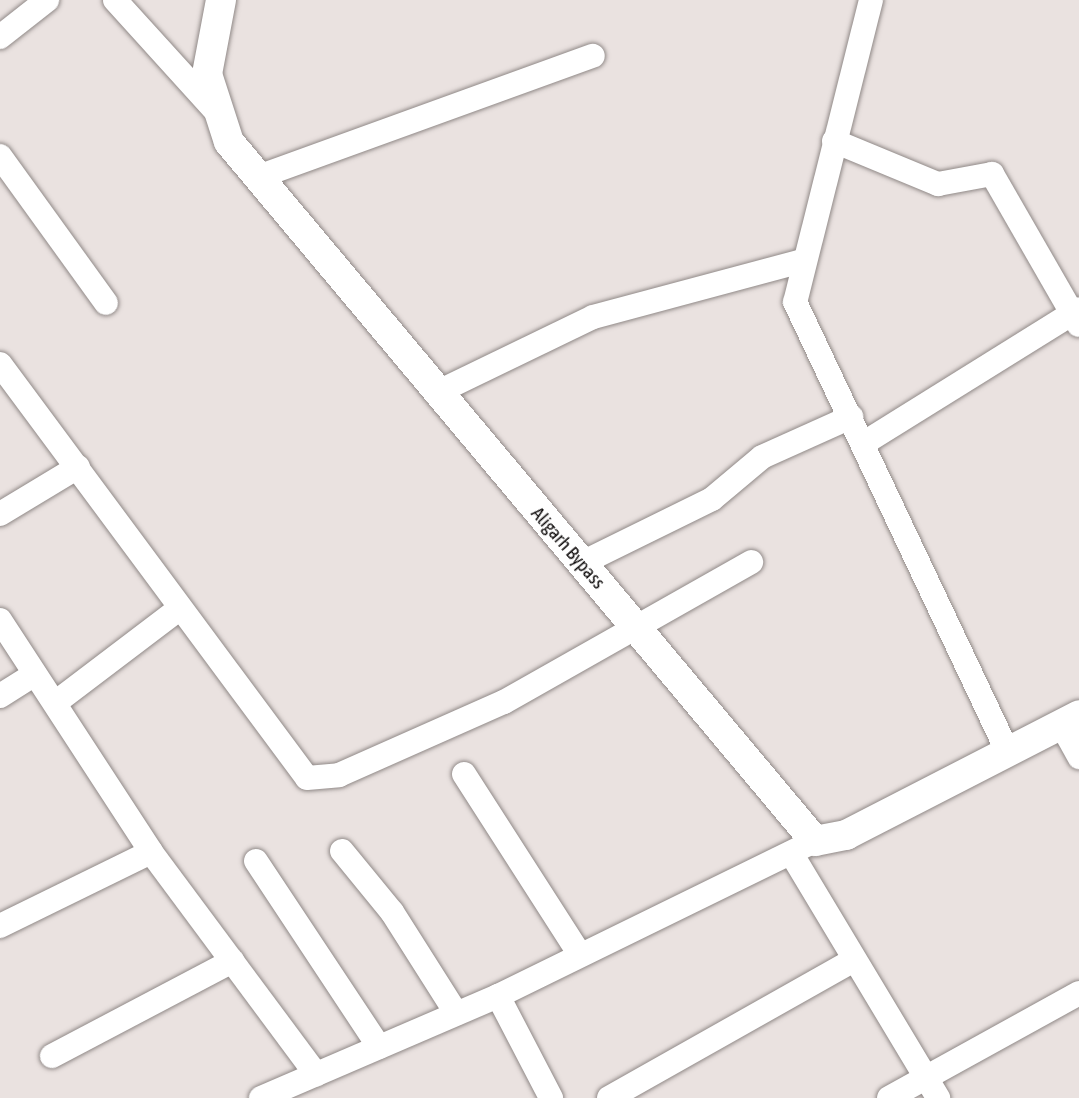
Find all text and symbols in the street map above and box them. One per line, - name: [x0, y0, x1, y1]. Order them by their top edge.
- street label: Aligarh Bypass: [526, 502, 610, 594]

